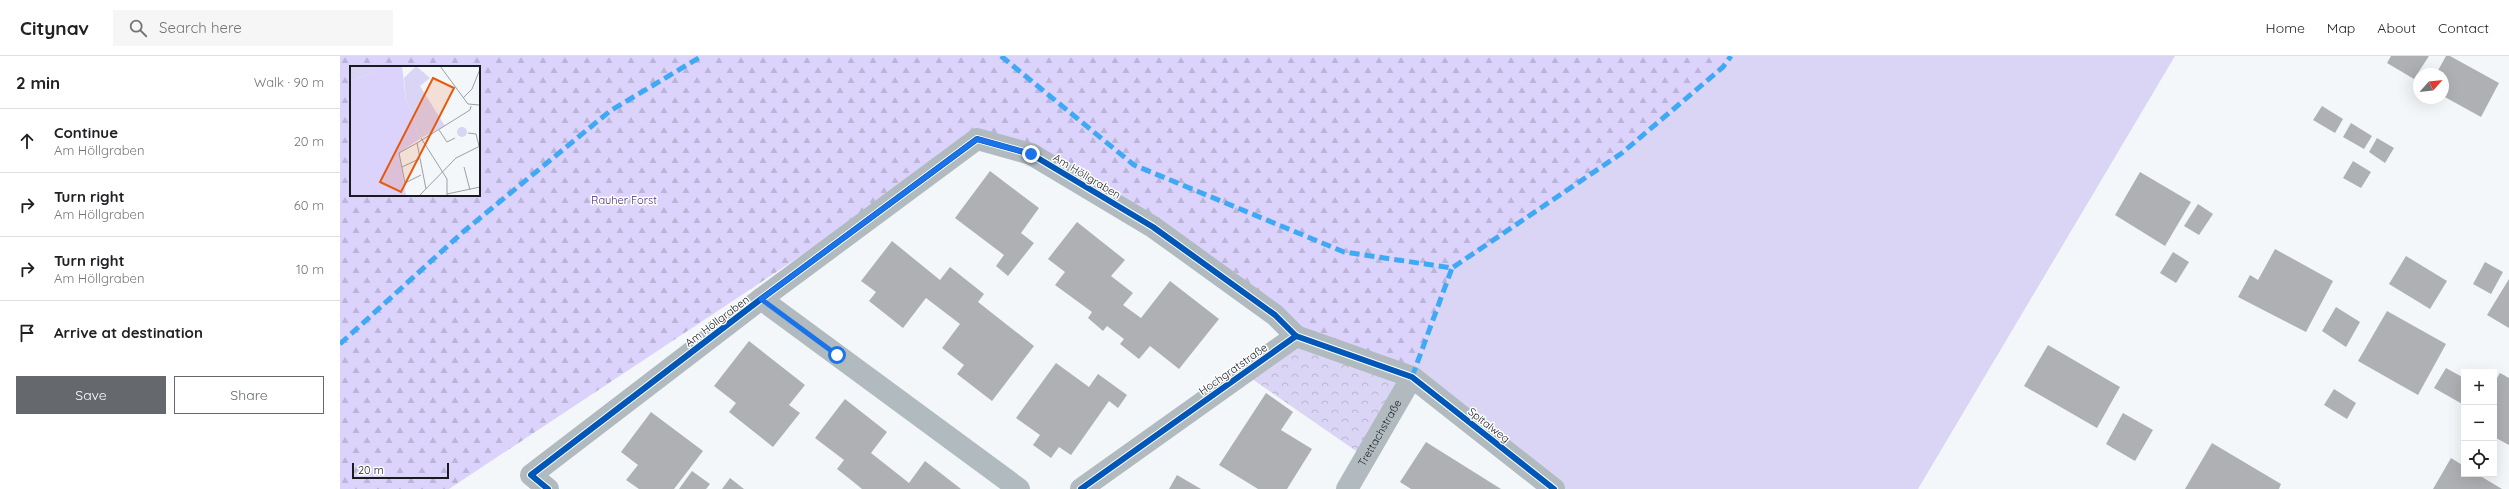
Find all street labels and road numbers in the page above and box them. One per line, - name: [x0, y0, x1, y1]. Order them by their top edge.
- street label: Am Höllgraben: [1051, 150, 1123, 202]
- street label: Am Höllgraben: [682, 292, 752, 350]
- street label: Hochgratstraße: [1196, 340, 1270, 398]
- street label: Trettachstraße: [1355, 397, 1404, 469]
- street label: Spitalweg: [1465, 404, 1513, 446]

